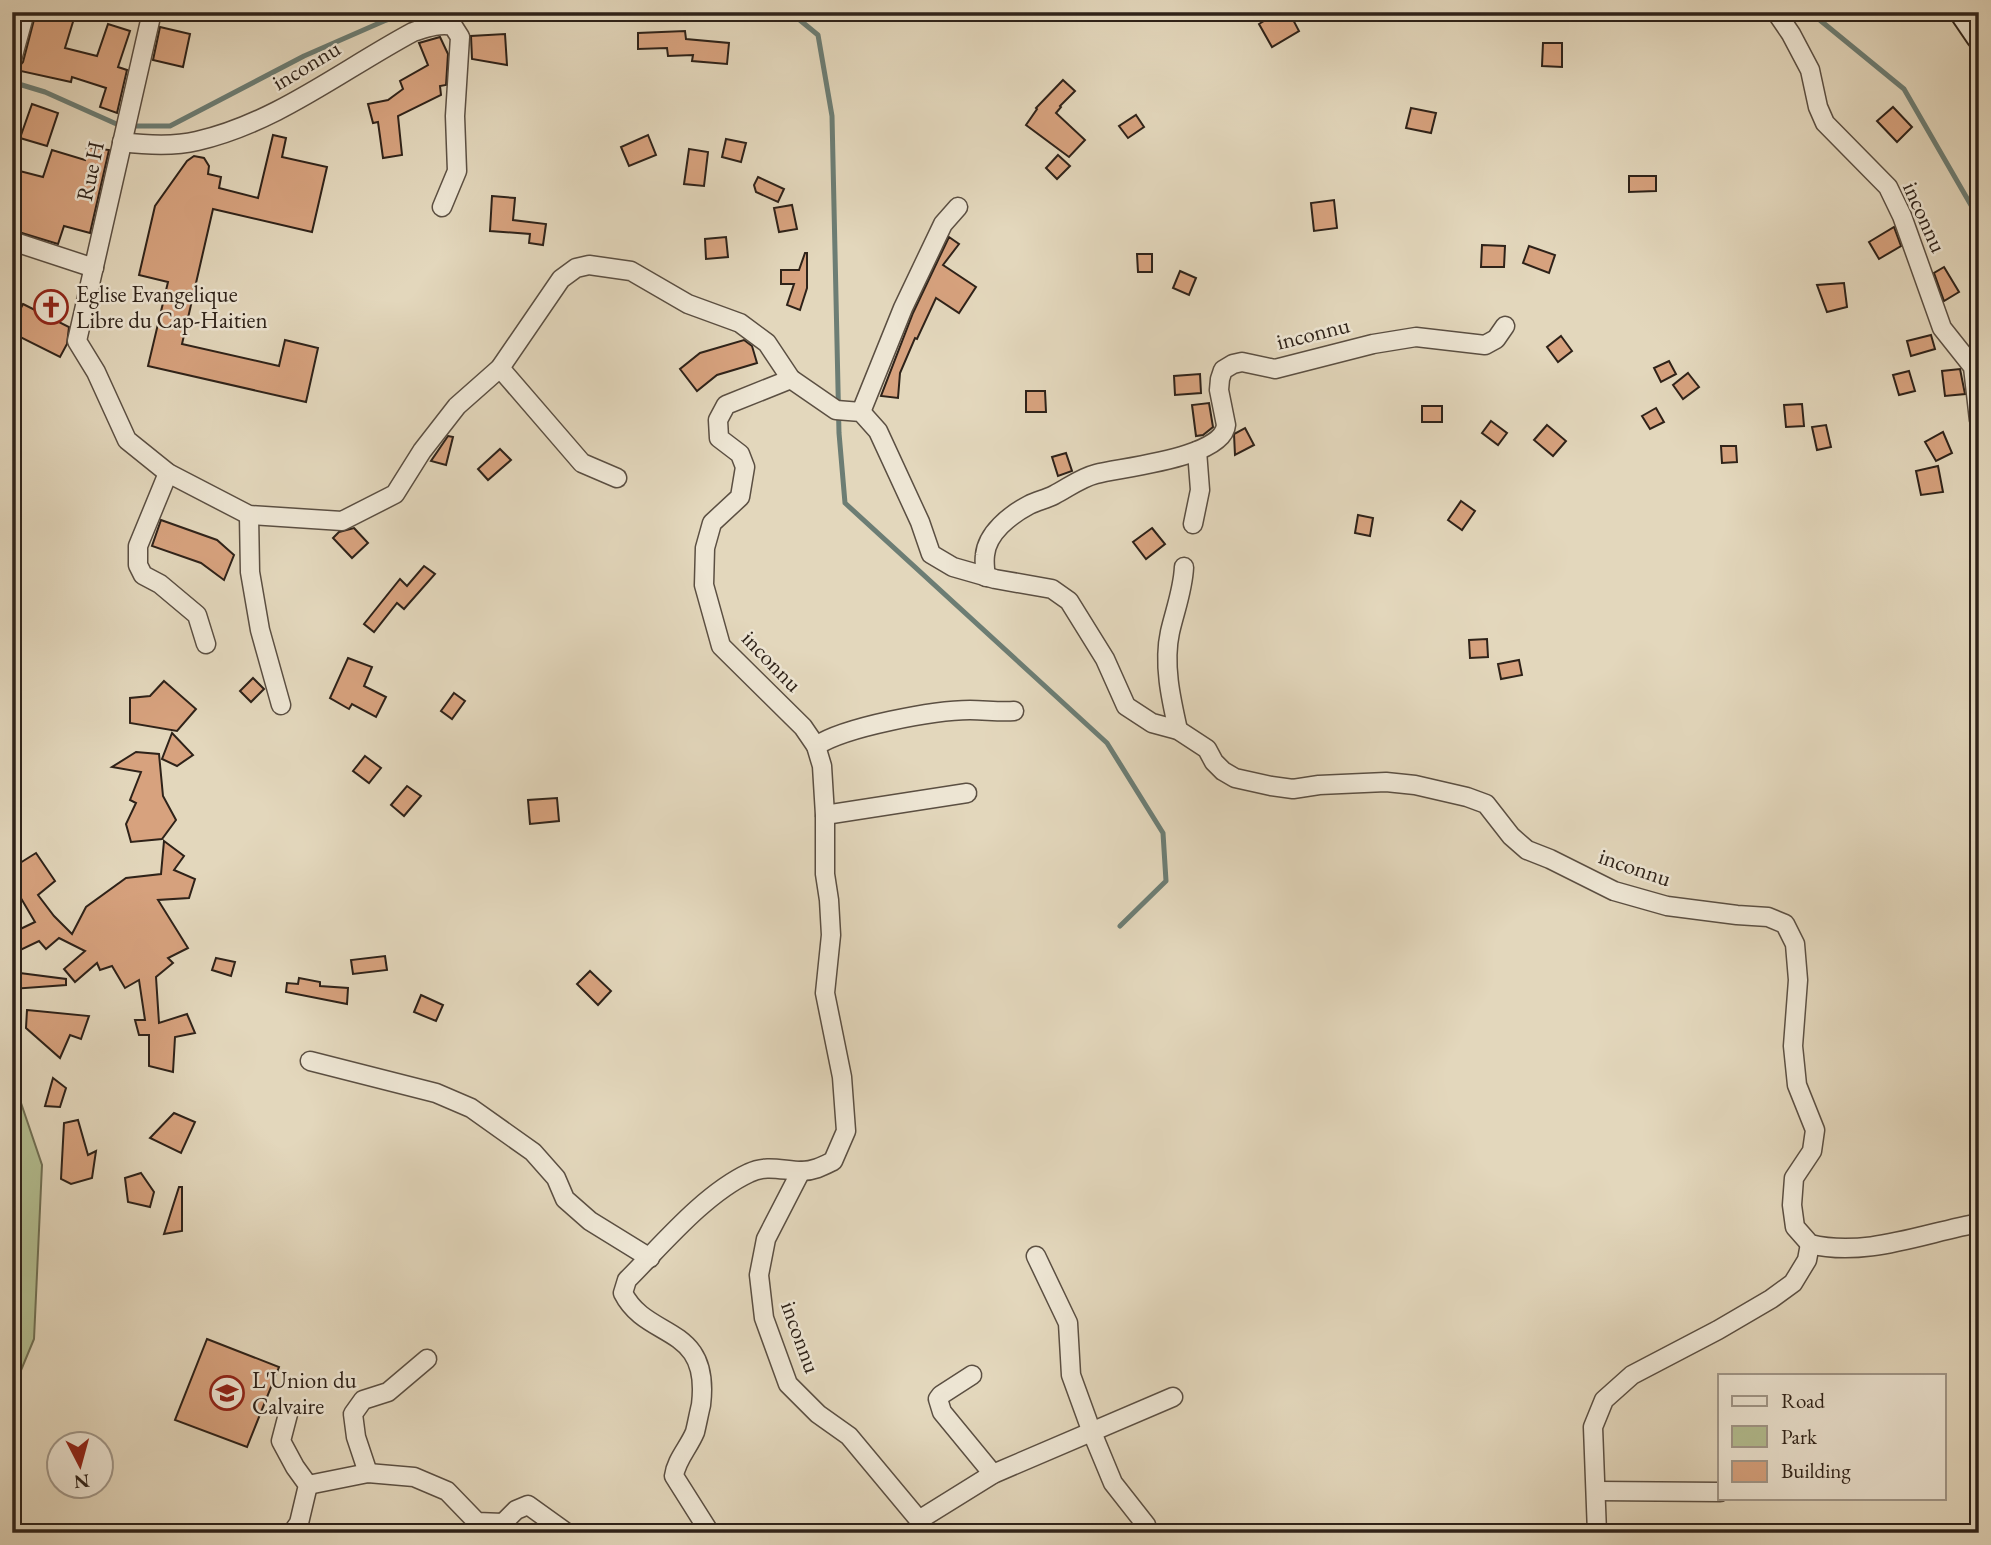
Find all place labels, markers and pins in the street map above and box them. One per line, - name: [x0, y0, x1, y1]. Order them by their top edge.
- place label: Eglise Evangelique Libre du Cap-Haitien: [76, 279, 268, 335]
- church icon: Eglise Evangelique Libre du Cap-Haitien: [32, 288, 70, 326]
- place label: L'Union du Calvaire: [252, 1365, 357, 1421]
- school or university icon: L'Union du Calvaire: [208, 1374, 246, 1412]

